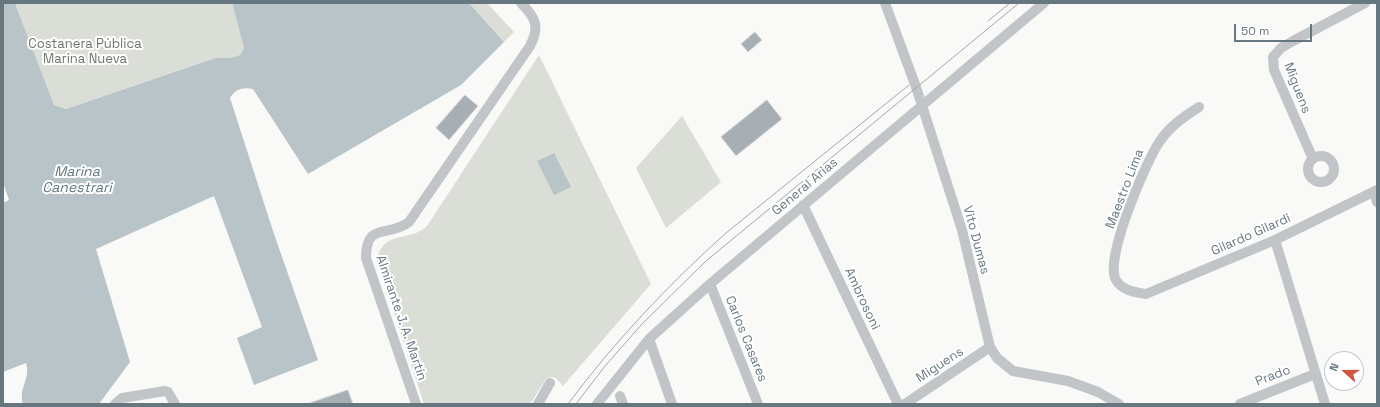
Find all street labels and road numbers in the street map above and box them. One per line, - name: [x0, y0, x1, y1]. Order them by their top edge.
- street label: Miguens: [1280, 60, 1314, 116]
- street label: Maestro Lima: [1103, 147, 1147, 231]
- street label: General Arias: [769, 155, 841, 219]
- street label: Vito Dumas: [959, 204, 993, 276]
- street label: Gilardo Gilardi: [1209, 210, 1293, 260]
- street label: Almirante J. A. Martín: [372, 253, 430, 383]
- street label: Ambrosoni: [841, 266, 883, 332]
- street label: Carlos Casares: [722, 294, 770, 384]
- street label: Miguens: [913, 344, 967, 386]
- street label: Prado: [1253, 362, 1293, 390]

